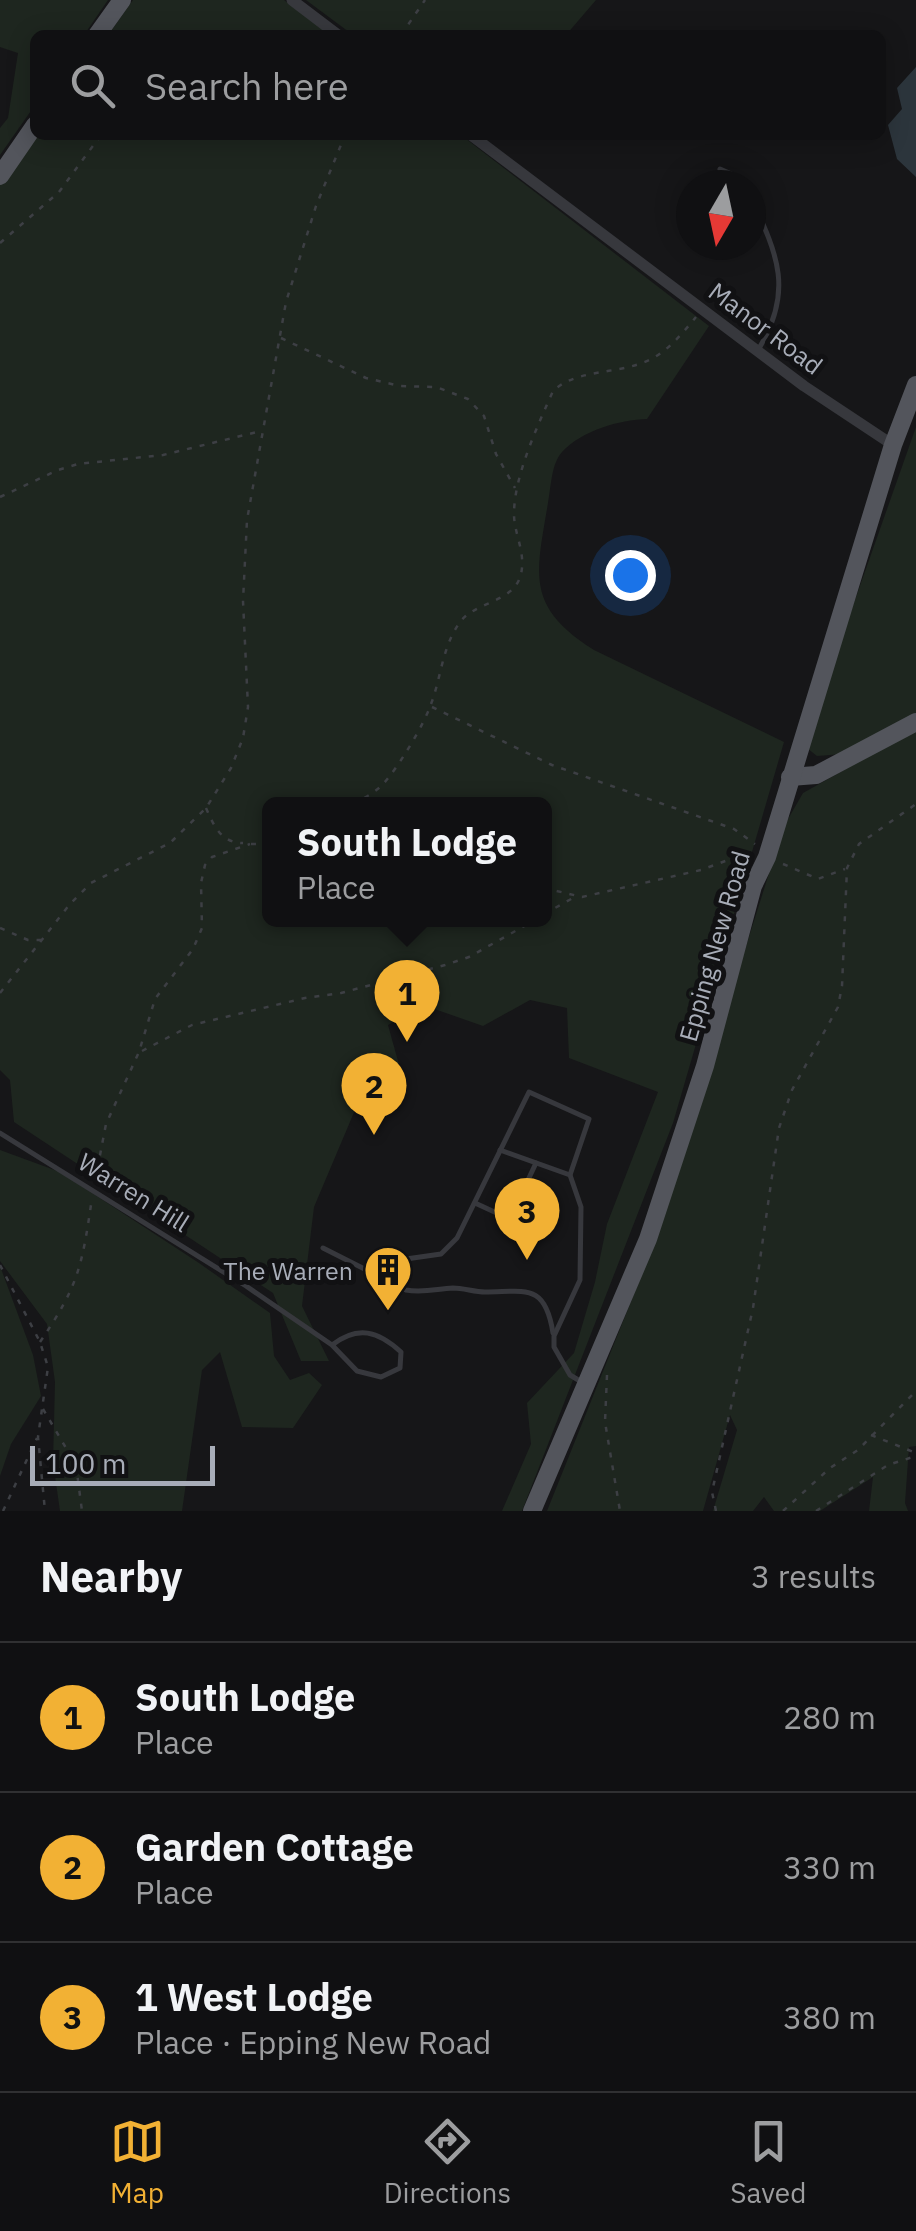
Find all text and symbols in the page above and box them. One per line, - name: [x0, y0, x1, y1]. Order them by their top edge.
- search box: [30, 30, 886, 140]
- icon: search: [65, 58, 120, 113]
- text: Search here: [145, 61, 349, 110]
- north arrow: [676, 170, 766, 260]
- street label: Manor Road: [702, 274, 830, 382]
- your location: [605, 550, 656, 601]
- popup: [262, 797, 552, 927]
- text: South Lodge: [297, 817, 517, 866]
- street label: Epping New Road: [671, 847, 757, 1045]
- text: Place: [297, 866, 375, 908]
- pin: 1: [374, 960, 440, 1042]
- pin: 2: [342, 1052, 406, 1135]
- street label: Warren Hill: [72, 1145, 196, 1239]
- pin: 3: [494, 1178, 560, 1260]
- building icon: The Warren: [362, 1244, 414, 1312]
- place label: The Warren: [223, 1254, 353, 1287]
- scale bar: [30, 1441, 215, 1486]
- text: 100 m: [45, 1445, 126, 1482]
- text: Nearby: [40, 1549, 182, 1604]
- text: 3 results: [751, 1555, 876, 1597]
- text: South Lodge: [135, 1672, 355, 1721]
- text: 1: [63, 1696, 82, 1738]
- text: 280 m: [783, 1696, 876, 1738]
- text: Place: [135, 1721, 214, 1763]
- text: Garden Cottage: [135, 1822, 414, 1871]
- text: 2: [63, 1846, 82, 1888]
- text: 330 m: [783, 1846, 876, 1888]
- text: Place: [135, 1871, 214, 1913]
- text: 1 West Lodge: [135, 1972, 373, 2021]
- text: 3: [63, 1996, 82, 2038]
- text: 380 m: [783, 1996, 876, 2038]
- text: Place · Epping New Road: [135, 2021, 491, 2063]
- tab: Map: [110, 2114, 165, 2211]
- tab: Directions: [384, 2114, 511, 2211]
- tab: Saved: [730, 2114, 806, 2211]

